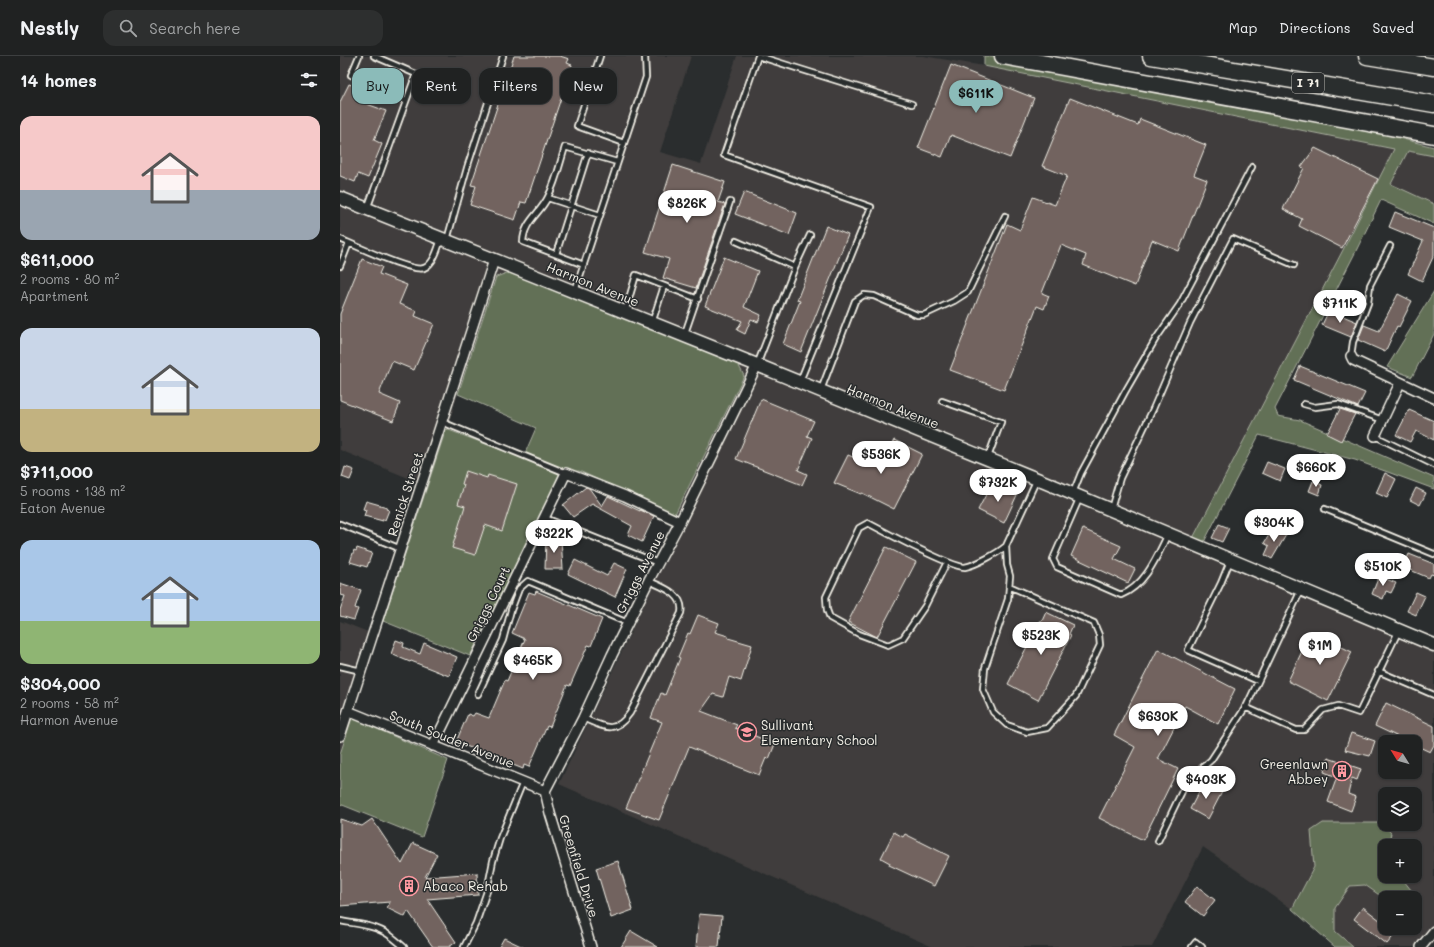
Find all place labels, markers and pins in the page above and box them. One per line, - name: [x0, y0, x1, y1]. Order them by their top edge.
- pin: $611K: [948, 80, 1004, 114]
- pin: $826K: [659, 190, 715, 224]
- pin: $711K: [1312, 290, 1368, 324]
- pin: $536K: [853, 441, 909, 475]
- pin: $660K: [1288, 454, 1344, 488]
- pin: $732K: [970, 469, 1026, 503]
- pin: $304K: [1246, 509, 1302, 543]
- pin: $322K: [526, 520, 582, 554]
- pin: $510K: [1355, 553, 1411, 587]
- pin: $523K: [1013, 622, 1069, 656]
- pin: $1M: [1301, 632, 1339, 666]
- pin: $465K: [505, 647, 561, 681]
- pin: $630K: [1130, 703, 1186, 737]
- place label: Sullivant Elementary School: [761, 716, 878, 748]
- school or university icon: Sullivant Elementary School: [736, 721, 758, 743]
- place label: Greenlawn Abbey: [1260, 755, 1328, 787]
- building icon: Greenlawn Abbey: [1331, 760, 1353, 782]
- pin: $403K: [1178, 766, 1234, 800]
- building icon: Abaco Rehab: [398, 875, 420, 897]
- place label: Abaco Rehab: [423, 877, 508, 894]

